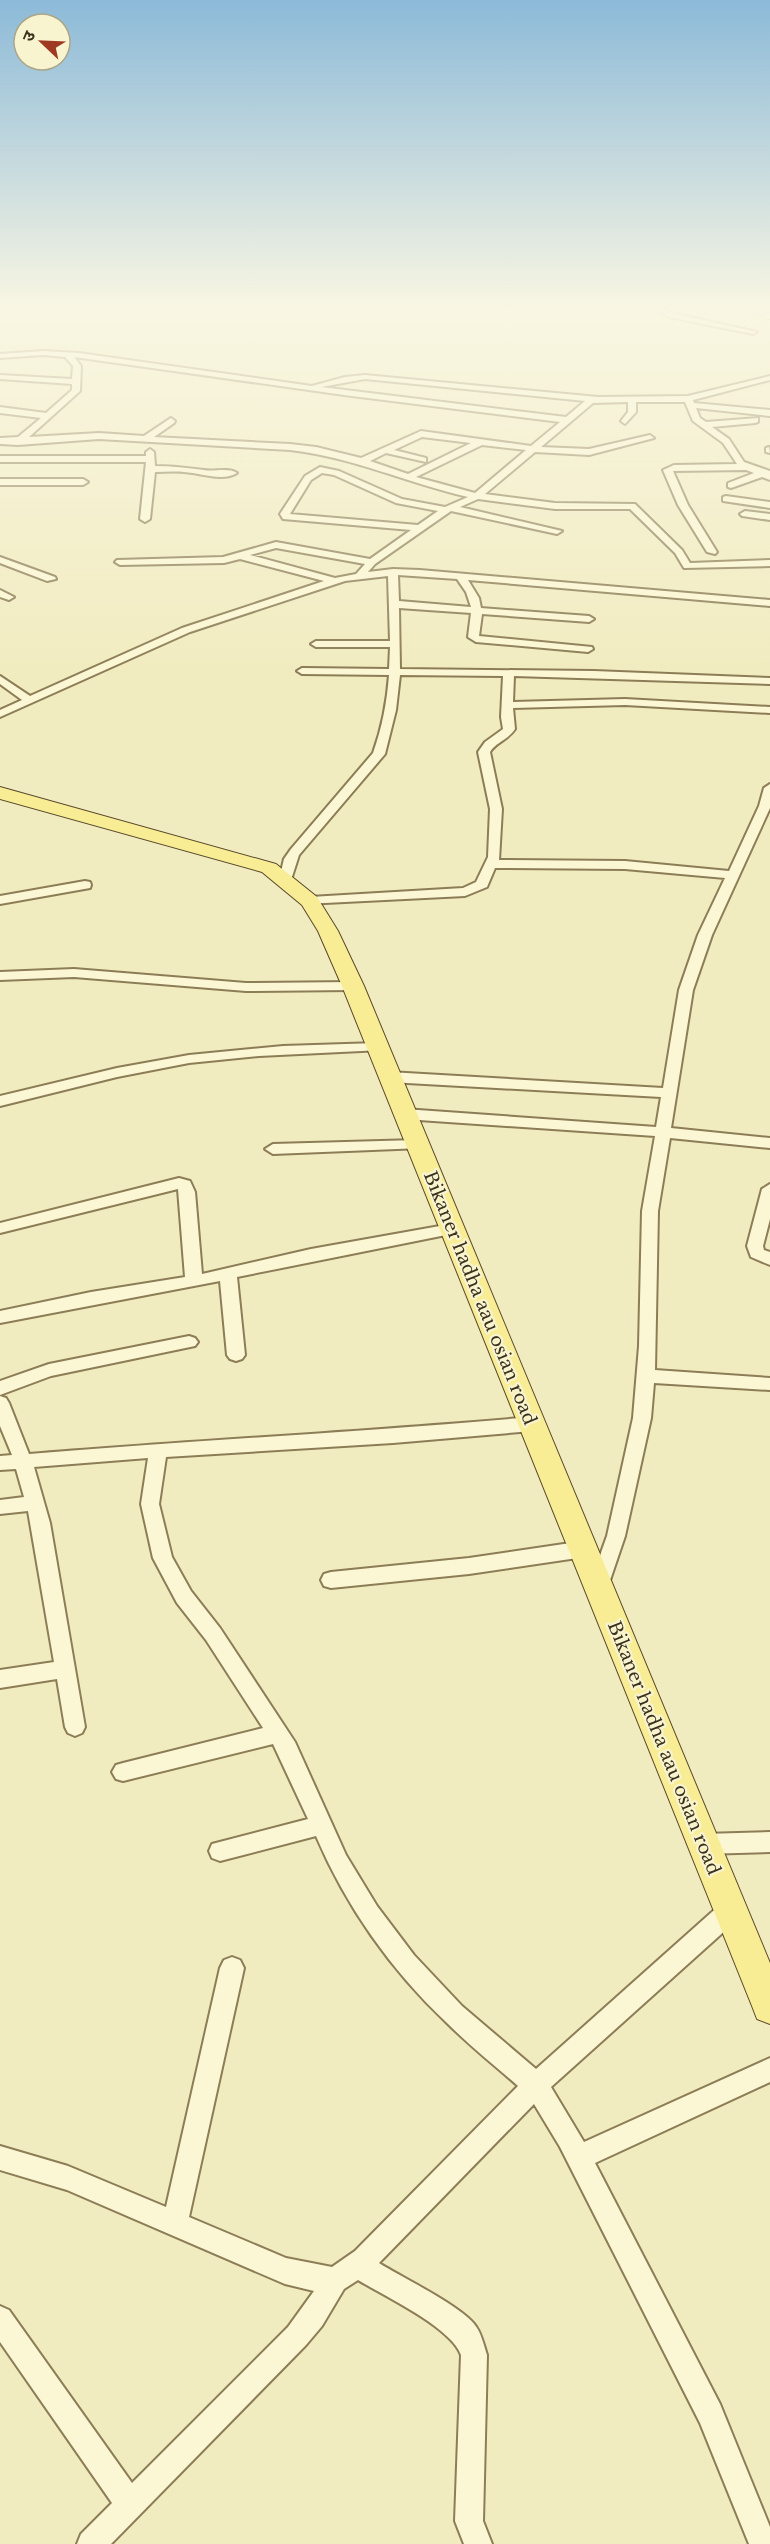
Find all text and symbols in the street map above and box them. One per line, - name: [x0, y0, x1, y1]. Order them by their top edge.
- north arrow: [12, 12, 72, 72]
- text: उ: [17, 27, 39, 44]
- street label: Bikaner hadha aau osian road: [419, 1168, 541, 1428]
- street label: Bikaner hadha aau osian road: [603, 1618, 725, 1878]

